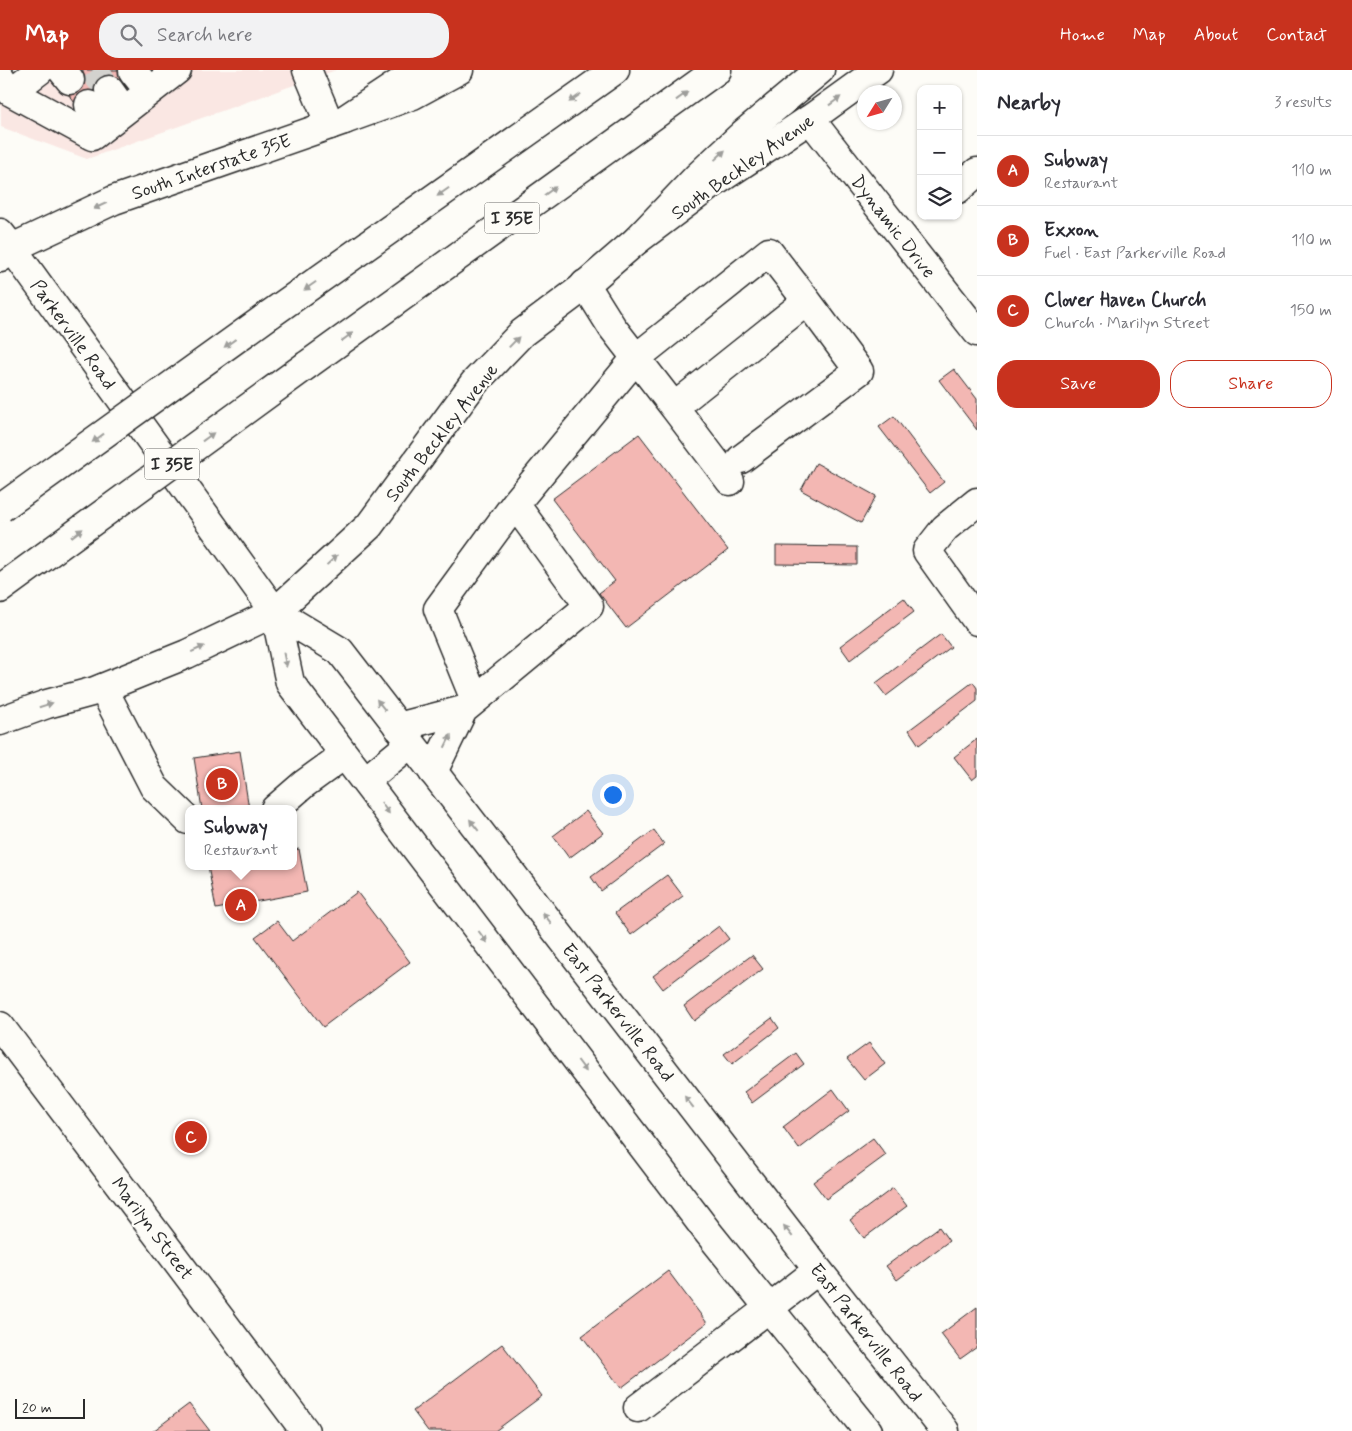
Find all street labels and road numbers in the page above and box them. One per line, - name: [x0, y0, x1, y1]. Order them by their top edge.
- street label: South Beckley Avenue: [666, 108, 819, 226]
- street label: South Interstate 35E: [128, 128, 295, 206]
- street label: Dynamic Drive: [845, 170, 941, 284]
- road number: I 35E: [484, 202, 540, 234]
- street label: Parkerville Road: [24, 275, 121, 395]
- street label: South Beckley Avenue: [380, 358, 504, 507]
- road number: I 35E: [144, 448, 200, 479]
- street label: East Parkerville Road: [556, 938, 680, 1087]
- street label: Marilyn Street: [104, 1172, 199, 1286]
- street label: East Parkerville Road: [804, 1258, 928, 1407]

